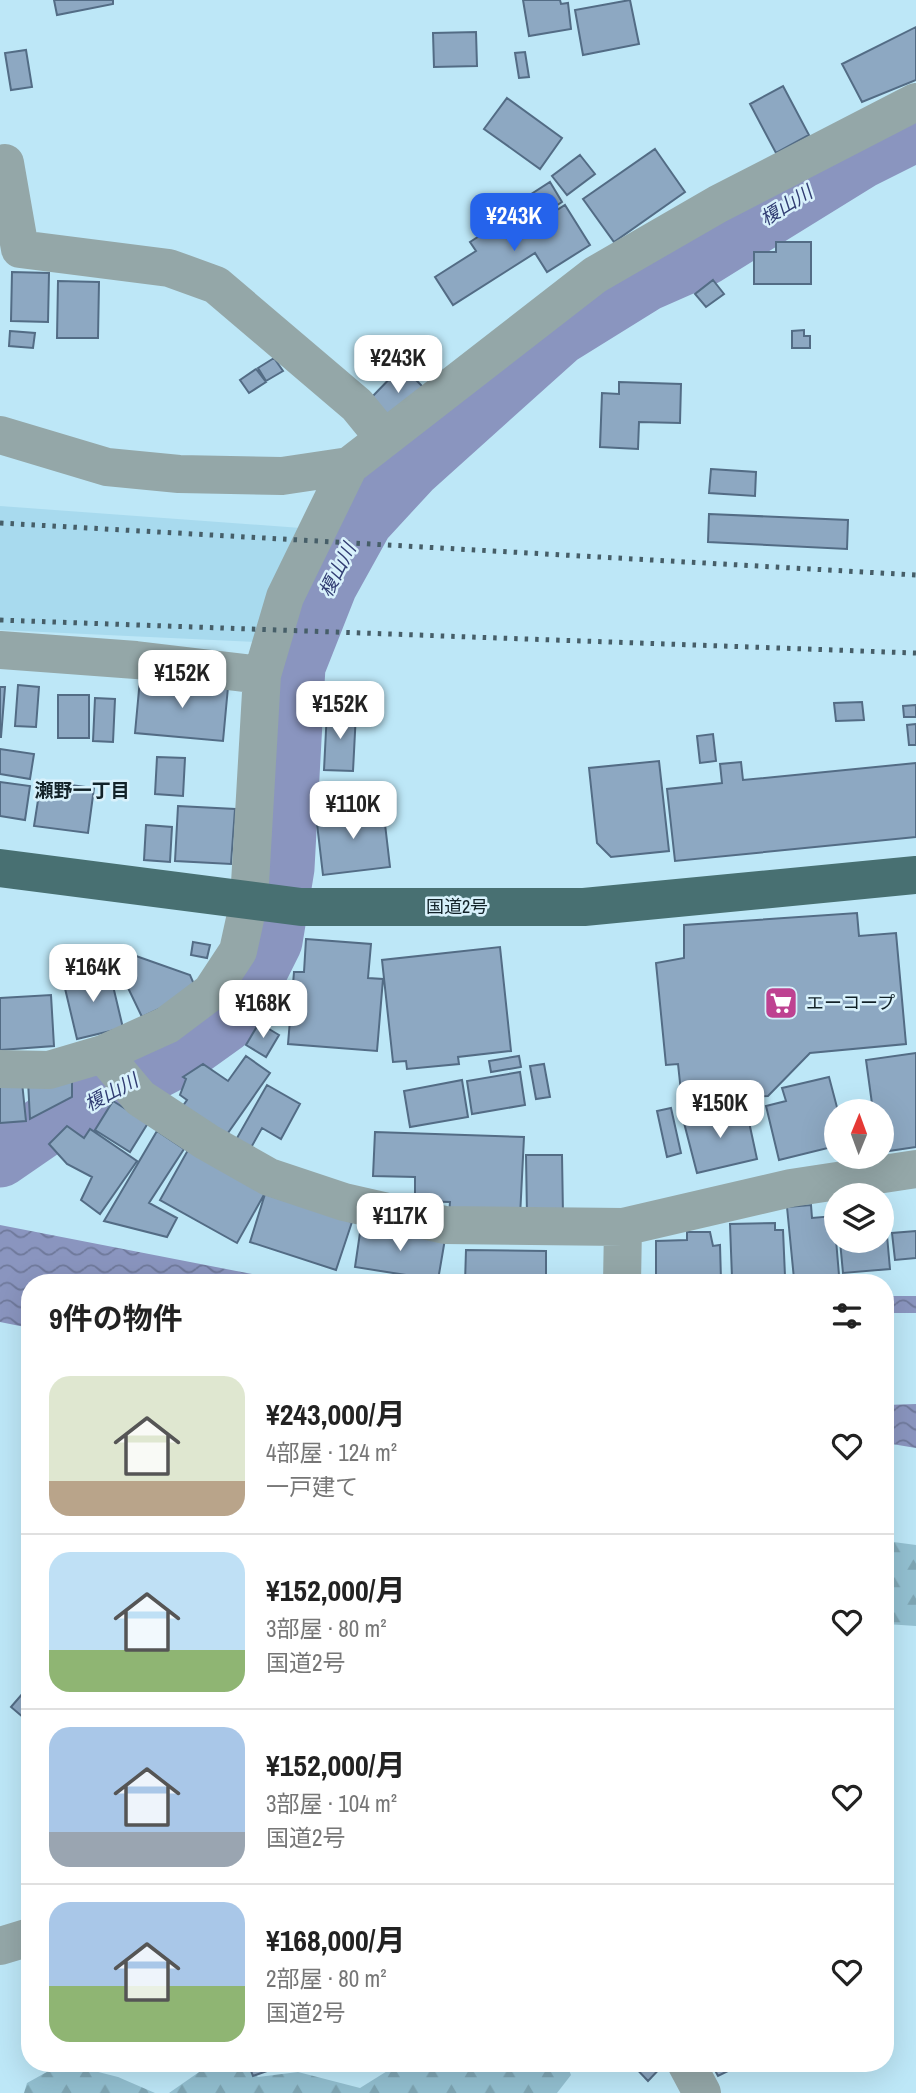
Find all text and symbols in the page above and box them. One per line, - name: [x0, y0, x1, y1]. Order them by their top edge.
- water label: 榎山川: [755, 178, 819, 231]
- pin: ¥243K: [465, 194, 563, 253]
- text: ¥243K: [486, 200, 542, 231]
- pin: ¥243K: [349, 336, 447, 395]
- text: ¥243K: [370, 342, 426, 373]
- water label: 榎山川: [312, 537, 362, 601]
- pin: ¥152K: [133, 650, 231, 710]
- text: ¥152K: [154, 657, 210, 688]
- pin: ¥152K: [291, 682, 389, 741]
- text: ¥152K: [312, 688, 368, 719]
- district label: 瀬野一丁目: [34, 777, 130, 803]
- pin: ¥110K: [304, 782, 402, 841]
- text: ¥110K: [326, 788, 380, 819]
- street label: 国道2号: [426, 894, 488, 919]
- pin: ¥164K: [44, 944, 142, 1004]
- text: ¥164K: [65, 951, 121, 982]
- pin: ¥168K: [214, 981, 312, 1040]
- supermarket icon: エーコープ: [762, 984, 800, 1022]
- text: ¥168K: [235, 987, 291, 1018]
- place label: エーコープ: [806, 990, 895, 1015]
- water label: 榎山川: [80, 1066, 144, 1117]
- pin: ¥150K: [671, 1080, 769, 1140]
- text: ¥150K: [692, 1087, 748, 1118]
- north arrow: [824, 1099, 894, 1169]
- map controls: [824, 1099, 894, 1253]
- button: layers: [824, 1183, 894, 1253]
- pin: ¥117K: [351, 1194, 449, 1253]
- text: ¥117K: [373, 1200, 427, 1231]
- icon: filters: [828, 1297, 866, 1335]
- text: 9件の物件: [49, 1298, 183, 1338]
- text: ¥243,000/月: [266, 1394, 405, 1434]
- icon: home: [105, 1404, 189, 1488]
- icon: heart: [828, 1427, 866, 1465]
- text: 4部屋 · 124 m²: [266, 1437, 397, 1468]
- text: 一戸建て: [266, 1471, 358, 1502]
- text: ¥152,000/月: [266, 1570, 405, 1610]
- icon: home: [105, 1580, 189, 1664]
- icon: heart: [828, 1603, 866, 1641]
- text: 3部屋 · 80 m²: [266, 1613, 386, 1644]
- text: 国道2号: [266, 1647, 346, 1678]
- text: ¥152,000/月: [266, 1745, 405, 1785]
- icon: home: [105, 1755, 189, 1839]
- icon: heart: [828, 1778, 866, 1816]
- text: 3部屋 · 104 m²: [266, 1788, 397, 1819]
- text: 国道2号: [266, 1822, 346, 1853]
- text: ¥168,000/月: [266, 1920, 405, 1960]
- icon: home: [105, 1930, 189, 2014]
- icon: heart: [828, 1953, 866, 1991]
- text: 2部屋 · 80 m²: [266, 1963, 386, 1994]
- text: 国道2号: [266, 1997, 346, 2028]

